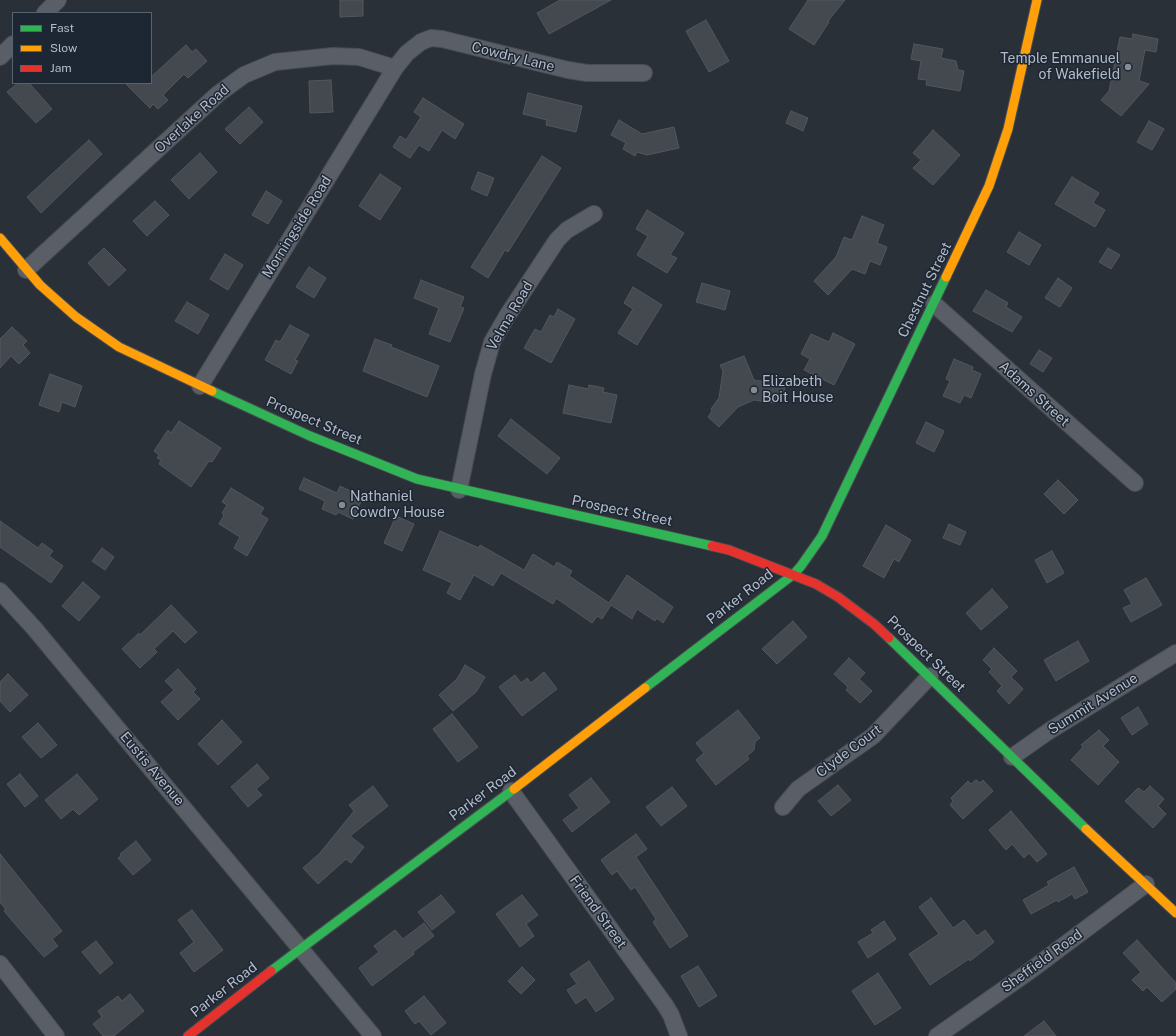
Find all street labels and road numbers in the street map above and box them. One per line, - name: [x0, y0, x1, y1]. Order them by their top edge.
- street label: Cowdry Lane: [470, 39, 556, 75]
- street label: Overlake Road: [151, 81, 233, 157]
- street label: Morningside Road: [259, 173, 335, 281]
- street label: Chestnut Street: [895, 240, 955, 340]
- street label: Velma Road: [483, 278, 537, 354]
- street label: Adams Street: [995, 358, 1073, 430]
- street label: Prospect Street: [264, 393, 364, 449]
- street label: Prospect Street: [570, 492, 674, 530]
- street label: Parker Road: [704, 566, 776, 628]
- street label: Prospect Street: [883, 612, 969, 696]
- street label: Summit Avenue: [1045, 670, 1141, 738]
- street label: Clyde Court: [813, 721, 885, 781]
- street label: Eustis Avenue: [116, 729, 188, 809]
- street label: Parker Road: [446, 763, 520, 825]
- street label: Friend Street: [566, 872, 630, 952]
- street label: Sheffield Road: [998, 926, 1086, 996]
- street label: Parker Road: [188, 959, 260, 1021]

